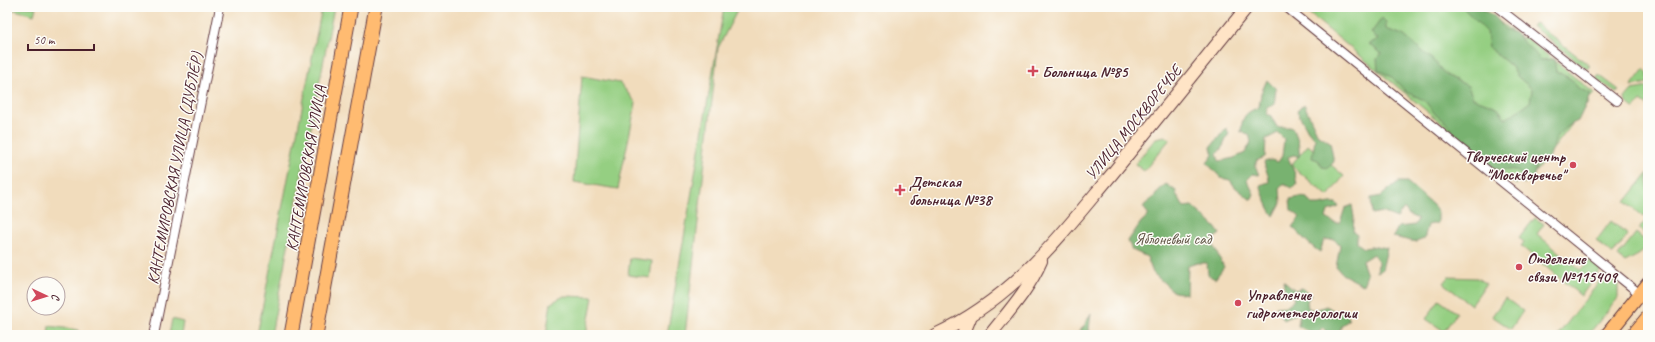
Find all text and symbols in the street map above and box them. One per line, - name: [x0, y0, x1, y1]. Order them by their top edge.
- scale bar: [28, 26, 94, 52]
- text: 50 m: [34, 32, 56, 48]
- street label: КАНТЕМИРОВСКАЯ УЛИЦА (ДУБЛЁР): [143, 50, 207, 286]
- street label: УЛИЦА МОСКВОРЕЧЬЕ: [1081, 59, 1188, 184]
- place label: Больница №85: [1042, 62, 1129, 82]
- marker: Больница №85: [1027, 65, 1039, 77]
- street label: КАНТЕМИРОВСКАЯ УЛИЦА: [282, 83, 331, 253]
- place label: Творческий центр "Москворечье": [1465, 147, 1569, 185]
- marker: Творческий центр "Москворечье": [1568, 160, 1578, 170]
- place label: Детская больница №38: [909, 172, 993, 210]
- marker: Детская больница №38: [894, 184, 906, 196]
- park label: Яблоневый сад: [1135, 229, 1213, 249]
- place label: Отделение связи №115409: [1527, 249, 1619, 287]
- marker: Отделение связи №115409: [1514, 262, 1524, 272]
- north arrow: [26, 276, 66, 316]
- place label: Управление гидрометеорологии: [1246, 285, 1358, 323]
- text: С: [49, 294, 63, 301]
- marker: Управление гидрометеорологии: [1233, 298, 1243, 308]

